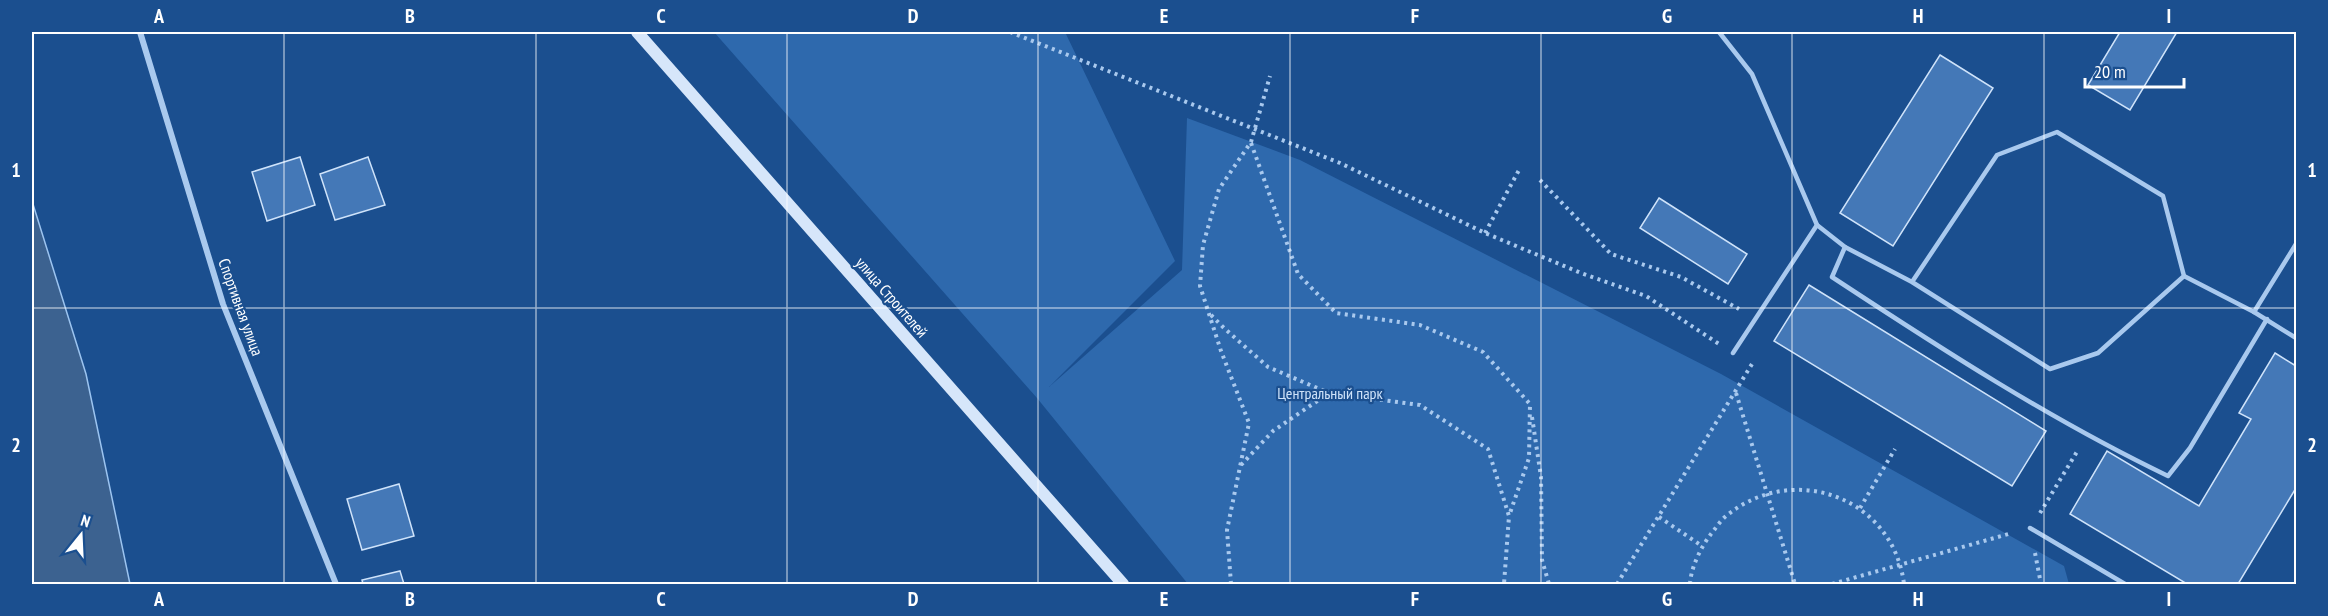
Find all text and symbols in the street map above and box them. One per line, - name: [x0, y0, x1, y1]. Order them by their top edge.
- text: A: [153, 3, 165, 29]
- text: B: [405, 3, 415, 29]
- text: C: [656, 3, 666, 29]
- text: D: [908, 3, 919, 29]
- text: E: [1160, 3, 1168, 29]
- text: F: [1411, 3, 1419, 29]
- text: G: [1662, 3, 1672, 29]
- text: H: [1913, 3, 1923, 29]
- text: I: [2167, 3, 2171, 29]
- scale bar: [2085, 51, 2184, 89]
- text: 20 m: [2094, 60, 2126, 83]
- text: 1: [11, 157, 21, 183]
- text: 1: [2307, 157, 2317, 183]
- street label: улица Строителей: [852, 253, 932, 341]
- street label: Спортивная улица: [214, 256, 268, 358]
- park label: Центральный парк: [1277, 383, 1384, 403]
- text: 2: [11, 432, 21, 458]
- text: 2: [2307, 432, 2317, 458]
- north arrow: [51, 505, 111, 565]
- text: N: [78, 510, 93, 532]
- text: A: [153, 586, 165, 612]
- text: B: [405, 586, 415, 612]
- text: C: [656, 586, 666, 612]
- text: D: [908, 586, 919, 612]
- text: E: [1160, 586, 1168, 612]
- text: F: [1411, 586, 1419, 612]
- text: G: [1662, 586, 1672, 612]
- text: H: [1913, 586, 1923, 612]
- text: I: [2167, 586, 2171, 612]

